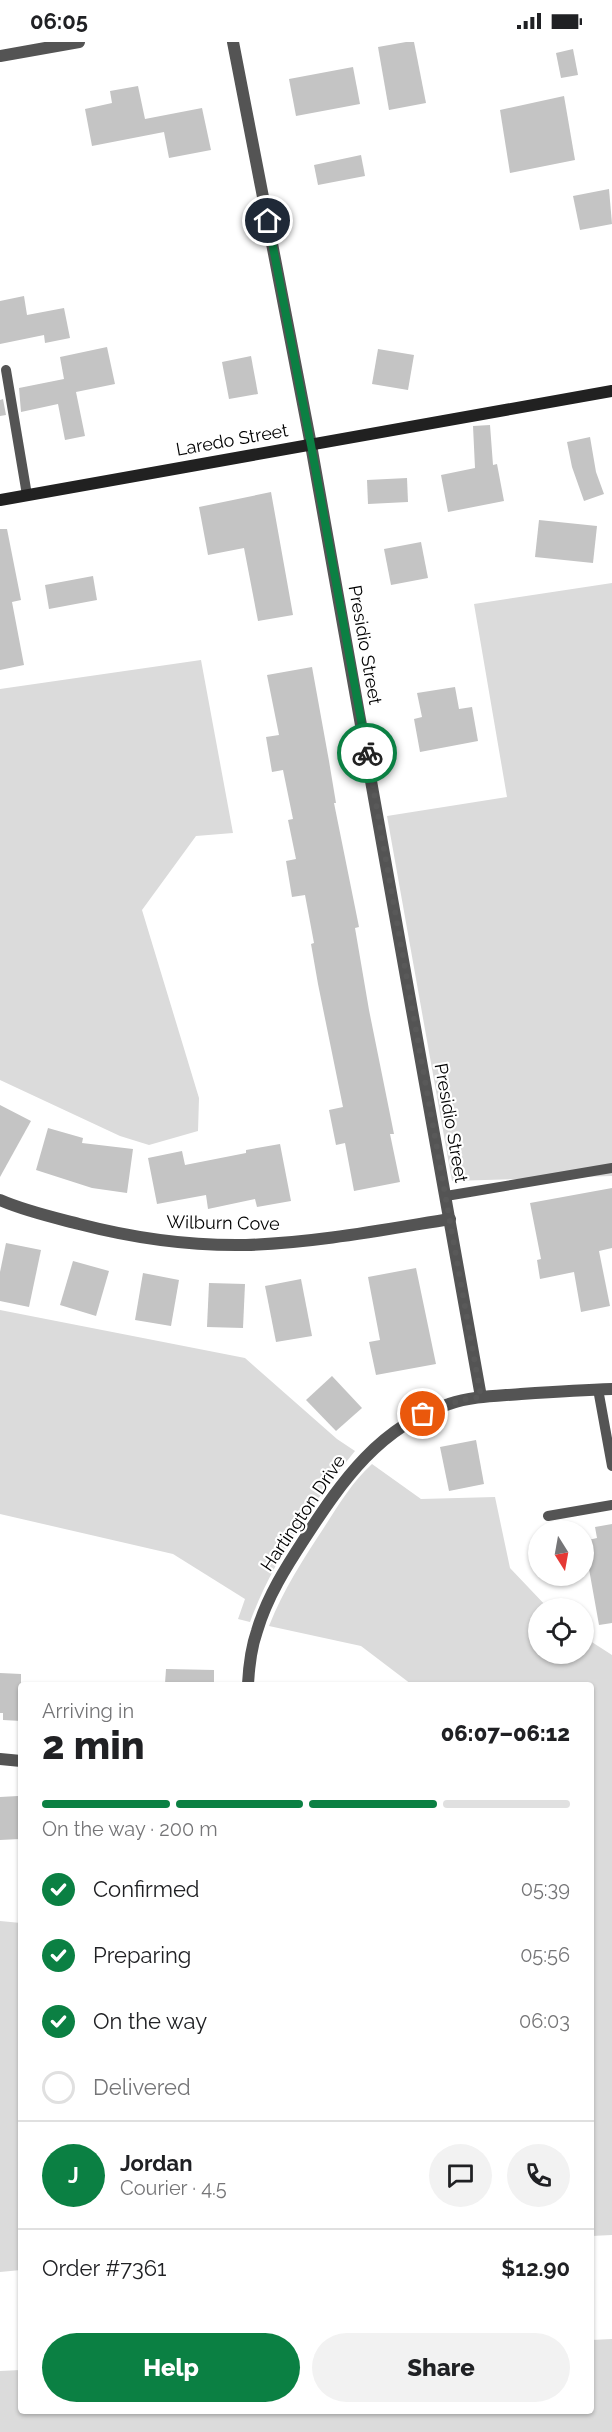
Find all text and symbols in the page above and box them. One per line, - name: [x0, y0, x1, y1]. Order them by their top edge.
- text: 06:05: [30, 8, 88, 34]
- pin: [242, 195, 293, 246]
- icon: home: [251, 204, 284, 237]
- street label: Laredo Street: [174, 419, 290, 460]
- street label: Presidio Street: [345, 584, 386, 706]
- courier: [337, 723, 397, 783]
- icon: bike: [351, 737, 384, 770]
- street label: Presidio Street: [431, 1062, 472, 1184]
- street label: Wilburn Cove: [166, 1211, 280, 1234]
- pin: [397, 1388, 448, 1439]
- icon: bag: [406, 1397, 439, 1430]
- street label: Hartington Drive: [256, 1450, 349, 1575]
- north arrow: [528, 1520, 594, 1586]
- map controls: [528, 1520, 594, 1664]
- button: locate: [528, 1598, 594, 1664]
- text: Arriving in: [42, 1699, 134, 1723]
- text: 06:07–06:12: [441, 1720, 570, 1746]
- text: 2 min: [42, 1722, 145, 1768]
- text: On the way · 200 m: [42, 1817, 218, 1841]
- icon: check: [42, 1873, 75, 1906]
- text: Confirmed: [93, 1876, 200, 1902]
- text: 05:39: [521, 1877, 570, 1901]
- icon: check: [42, 1939, 75, 1972]
- text: Preparing: [93, 1942, 191, 1968]
- text: 05:56: [520, 1943, 570, 1967]
- icon: check: [42, 2005, 75, 2038]
- text: On the way: [93, 2008, 207, 2034]
- text: 06:03: [519, 2009, 570, 2033]
- text: Delivered: [93, 2074, 191, 2100]
- button: chat: [429, 2144, 492, 2207]
- button: phone: [507, 2144, 570, 2207]
- text: Jordan: [120, 2150, 192, 2176]
- text: J: [68, 2162, 79, 2188]
- text: Courier · 4.5: [120, 2176, 227, 2200]
- text: Order #7361: [42, 2255, 166, 2281]
- text: $12.90: [501, 2255, 570, 2281]
- button: Help: [42, 2333, 300, 2402]
- button: Share: [312, 2333, 570, 2402]

